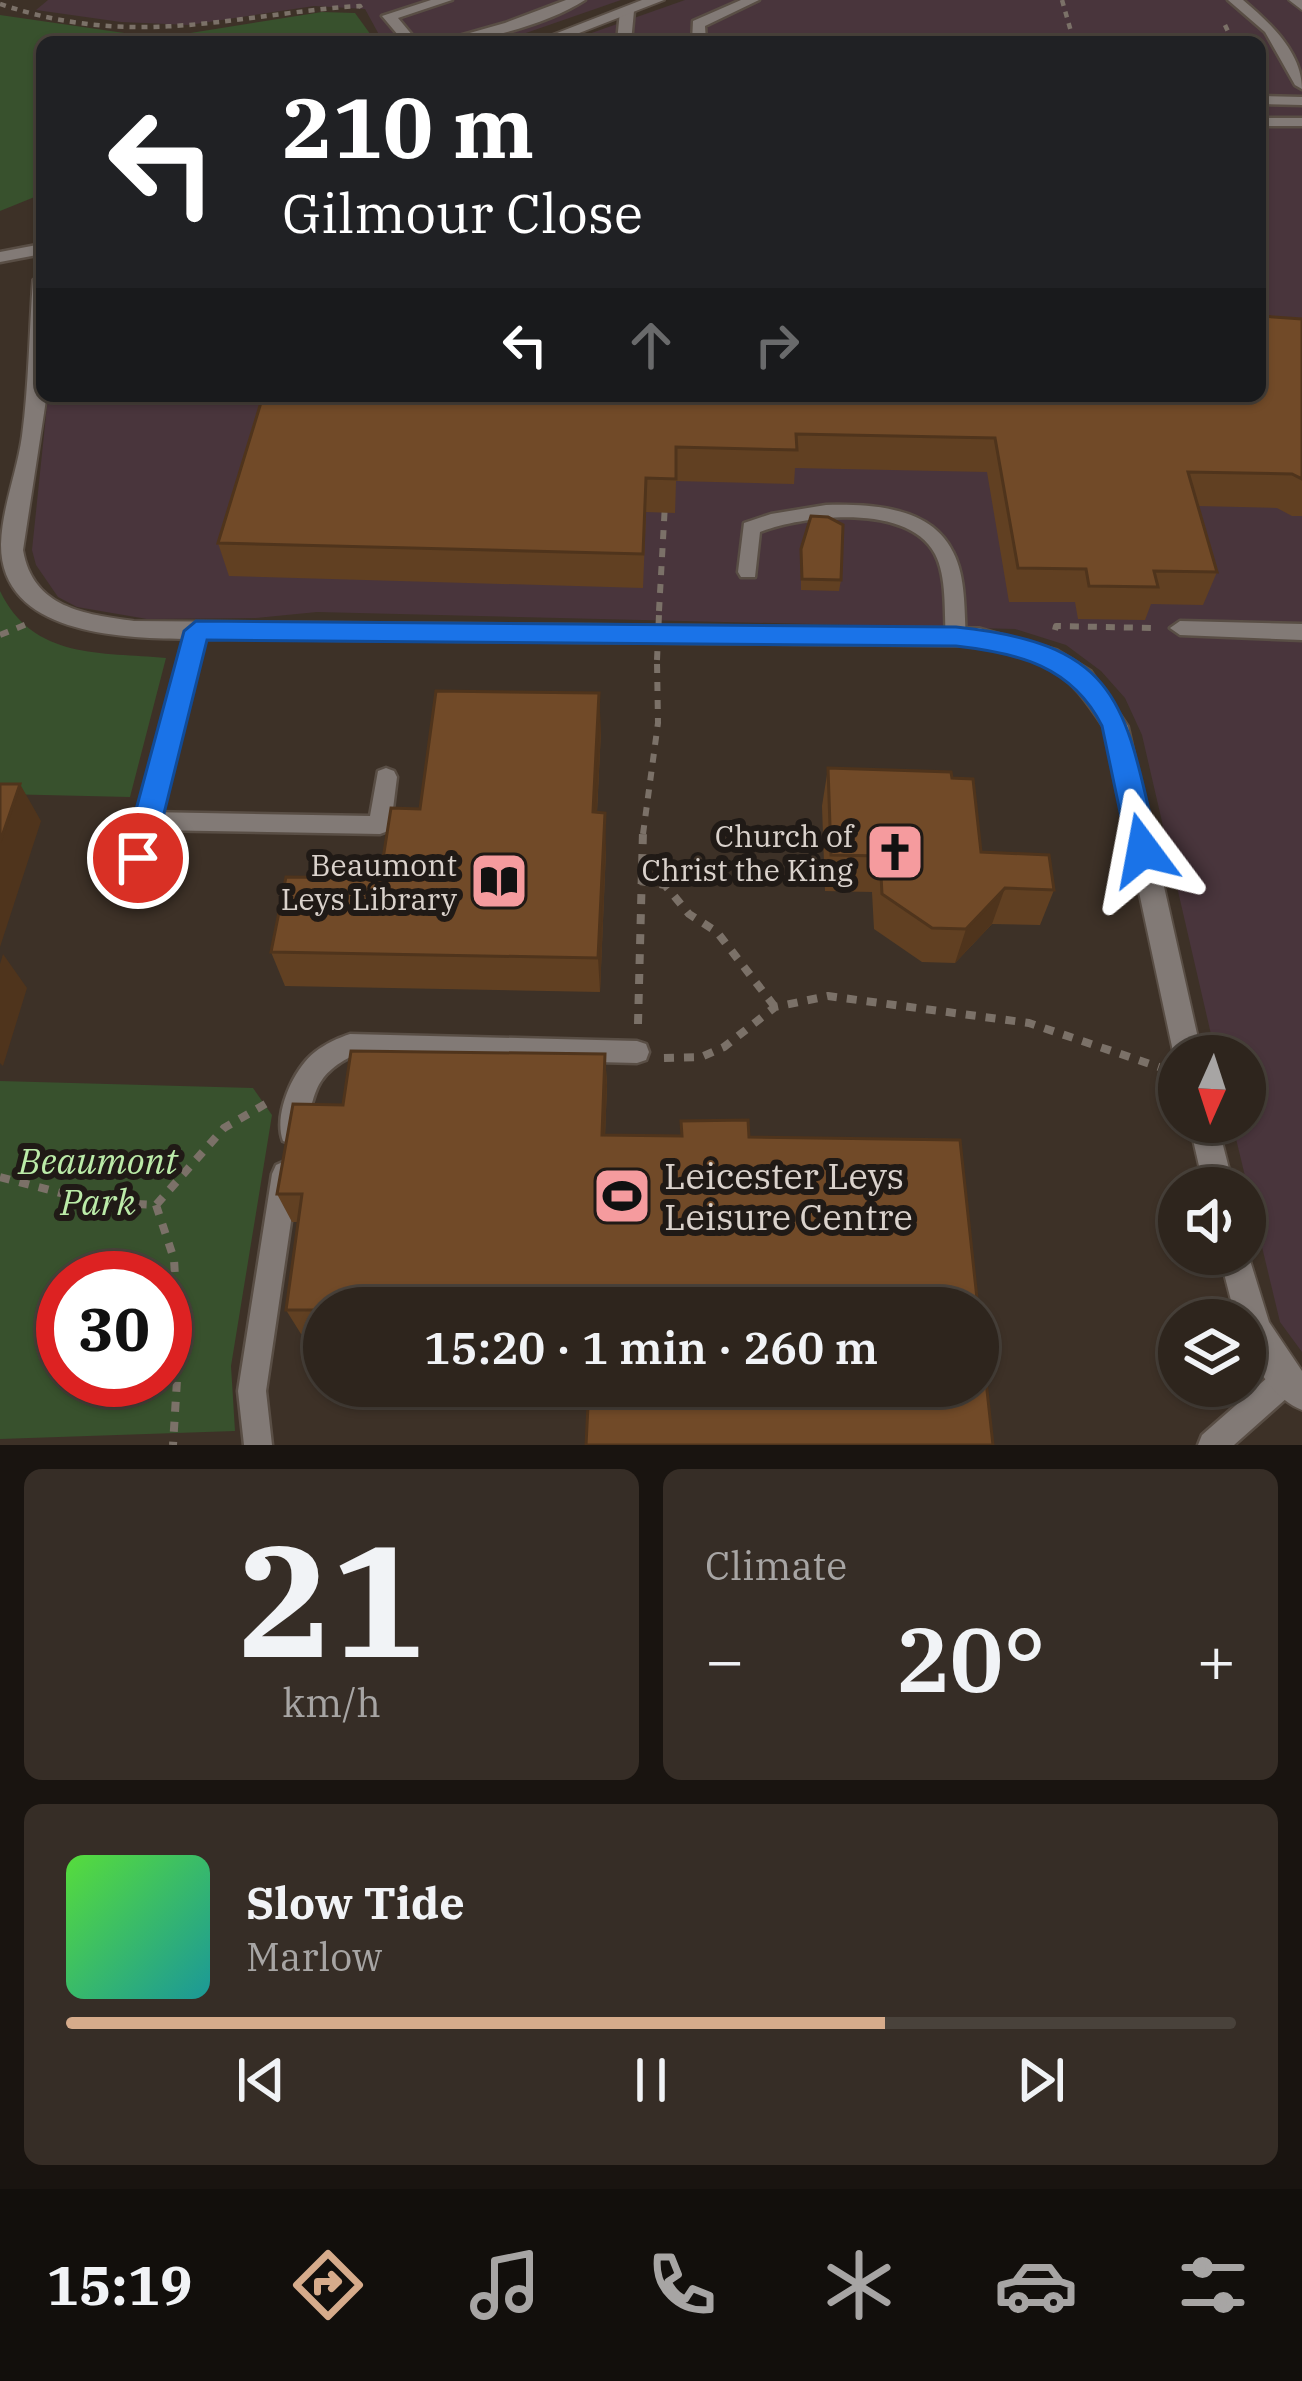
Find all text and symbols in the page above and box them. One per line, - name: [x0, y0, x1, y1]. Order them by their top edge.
- text: 210 m: [282, 72, 534, 181]
- icon: left: [84, 84, 240, 240]
- text: Gilmour Close: [282, 178, 643, 248]
- icon: left: [492, 312, 558, 378]
- icon: ahead: [618, 312, 684, 378]
- icon: right: [744, 312, 810, 378]
- position arrow: [1080, 787, 1206, 913]
- pin: [87, 807, 189, 909]
- place label: Church of Christ the King: [642, 816, 855, 889]
- church icon: Church of Christ the King: [864, 821, 926, 883]
- icon: arrive: [105, 825, 171, 891]
- place label: Beaumont Leys Library: [281, 845, 457, 918]
- library icon: Beaumont Leys Library: [468, 850, 530, 912]
- north arrow: [1158, 1035, 1266, 1143]
- map controls: [1158, 1035, 1266, 1407]
- park label: Beaumont Park: [17, 1137, 179, 1225]
- place label: Leicester Leys Leisure Centre: [664, 1152, 913, 1240]
- sports icon: Leicester Leys Leisure Centre: [591, 1165, 653, 1227]
- button: sound: [1158, 1167, 1266, 1275]
- speed limit sign: 30: [36, 1251, 192, 1407]
- button: layers: [1158, 1299, 1266, 1407]
- text: 15:20 · 1 min · 260 m: [424, 1318, 878, 1376]
- text: 21: [238, 1497, 425, 1700]
- text: Climate: [705, 1540, 847, 1591]
- text: 20°: [895, 1600, 1046, 1717]
- text: −: [705, 1616, 745, 1702]
- text: +: [1196, 1616, 1236, 1702]
- text: km/h: [282, 1677, 381, 1728]
- text: Slow Tide: [246, 1873, 465, 1931]
- text: Marlow: [246, 1931, 382, 1982]
- icon: previous: [228, 2047, 294, 2113]
- icon: pause: [618, 2047, 684, 2113]
- icon: next: [1008, 2047, 1074, 2113]
- icon: directions: [286, 2243, 370, 2327]
- icon: music: [463, 2243, 547, 2327]
- icon: phone: [640, 2243, 724, 2327]
- icon: climate: [817, 2243, 901, 2327]
- icon: car: [994, 2243, 1078, 2327]
- icon: filters: [1171, 2243, 1255, 2327]
- text: 15:19: [47, 2250, 193, 2320]

